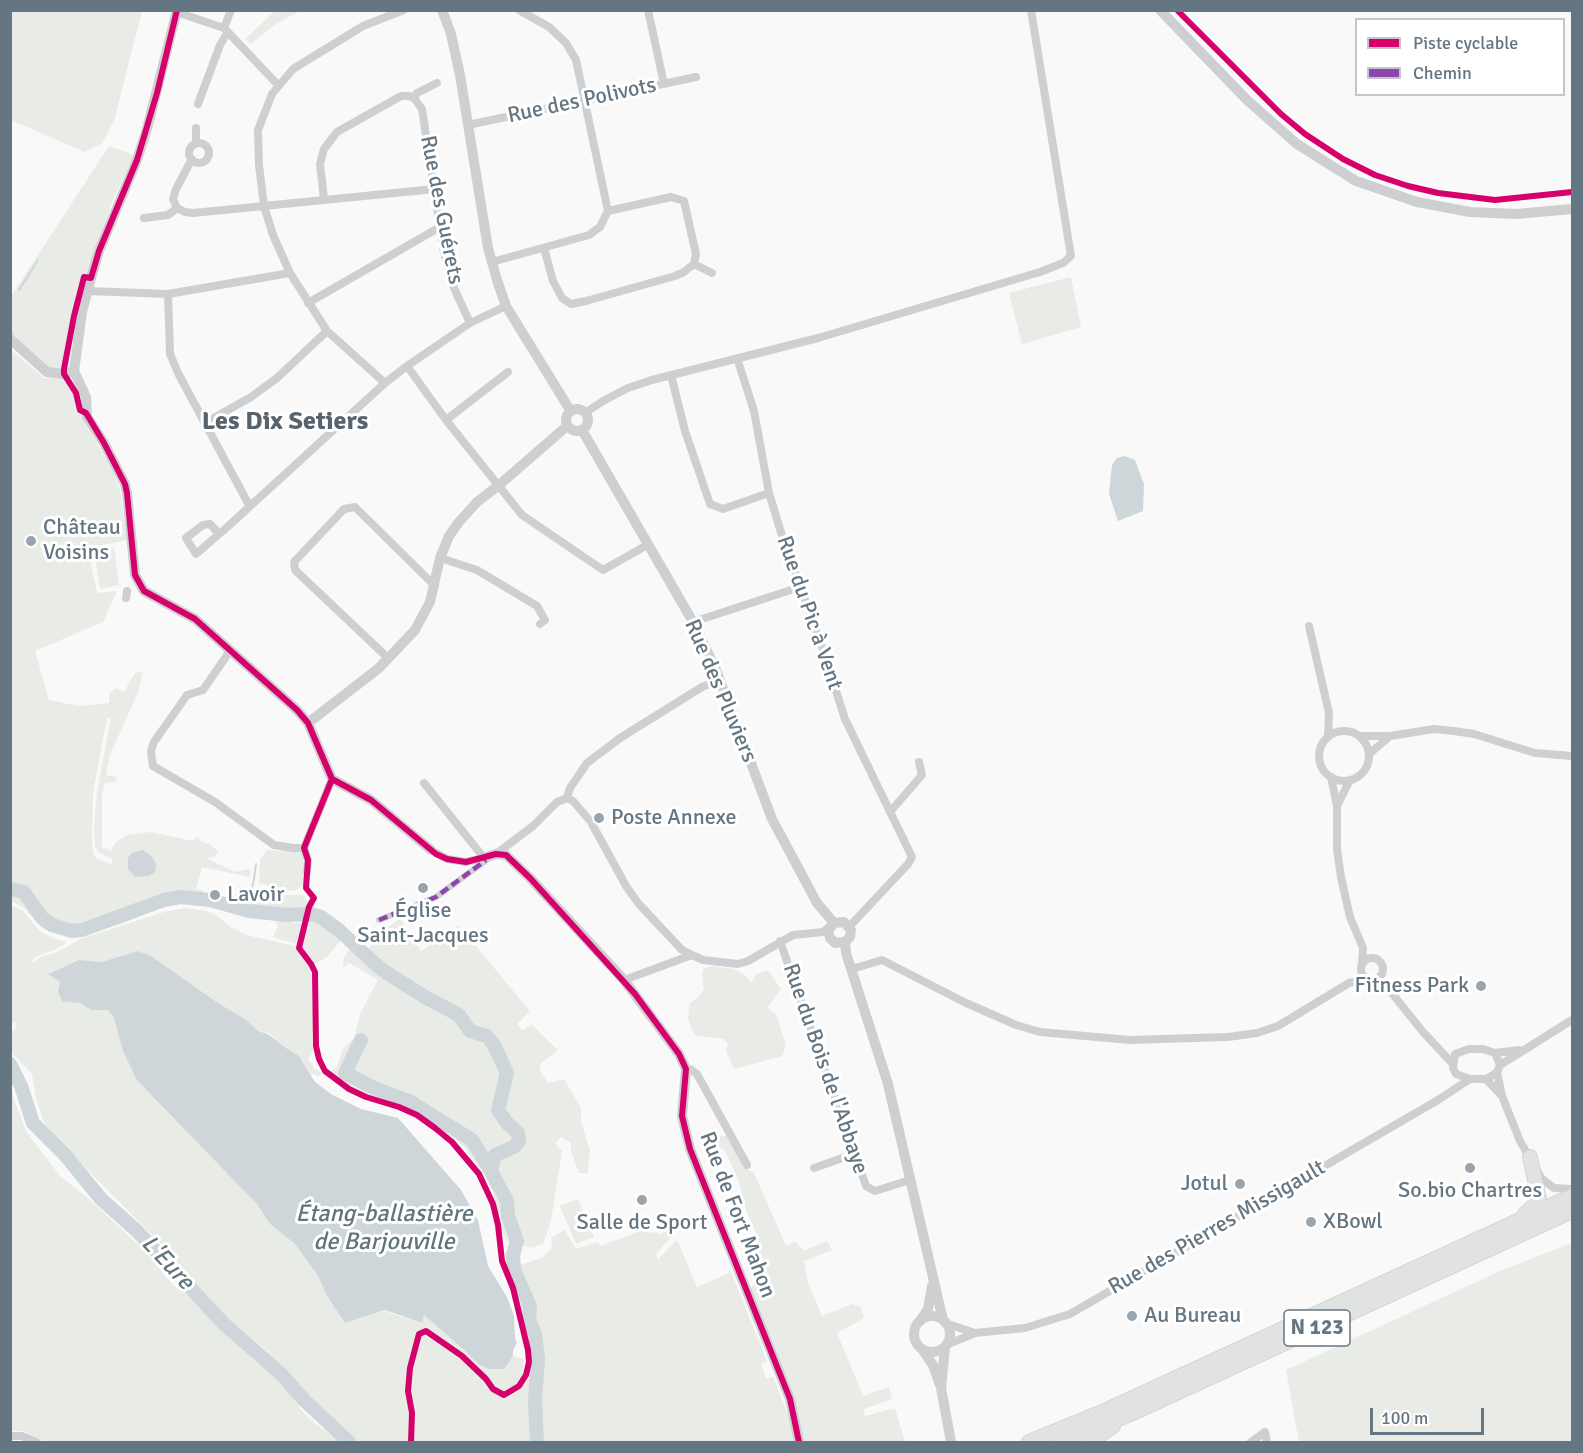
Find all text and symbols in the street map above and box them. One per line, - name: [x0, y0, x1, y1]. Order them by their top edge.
- legend: [1355, 18, 1565, 96]
- text: Piste cyclable: [1413, 32, 1518, 54]
- text: Chemin: [1413, 62, 1472, 84]
- street label: Rue des Polivots: [505, 72, 659, 130]
- street label: Rue des Guérets: [414, 133, 468, 287]
- district label: Les Dix Setiers: [202, 406, 368, 438]
- place label: Château Voisins: [43, 515, 121, 566]
- street label: Rue du Pic à Vent: [770, 533, 848, 693]
- marker: Château Voisins: [24, 534, 38, 548]
- street label: Rue des Pluviers: [678, 615, 762, 767]
- place label: Poste Annexe: [611, 805, 736, 831]
- marker: Poste Annexe: [592, 811, 606, 825]
- marker: Église Saint-Jacques: [416, 881, 430, 895]
- place label: Lavoir: [227, 882, 284, 908]
- marker: Lavoir: [208, 888, 222, 902]
- place label: Église Saint-Jacques: [357, 898, 489, 950]
- street label: Rue du Bois de l'Abbaye: [777, 960, 873, 1178]
- place label: Fitness Park: [1355, 973, 1469, 999]
- marker: Fitness Park: [1474, 979, 1488, 993]
- street label: Rue de Fort Mahon: [693, 1128, 781, 1302]
- street label: Rue des Pierres Missigault: [1104, 1155, 1330, 1301]
- marker: So.bio Chartres: [1463, 1161, 1477, 1175]
- place label: Jotul: [1181, 1171, 1228, 1197]
- marker: Jotul: [1233, 1177, 1247, 1191]
- place label: So.bio Chartres: [1398, 1178, 1542, 1204]
- marker: Salle de Sport: [635, 1193, 649, 1207]
- water label: Étang-ballastière de Barjouville: [296, 1201, 472, 1257]
- place label: XBowl: [1323, 1209, 1383, 1235]
- place label: Salle de Sport: [577, 1210, 707, 1236]
- marker: XBowl: [1304, 1215, 1318, 1229]
- water label: L'Eure: [135, 1230, 199, 1296]
- place label: Au Bureau: [1144, 1303, 1241, 1329]
- marker: Au Bureau: [1125, 1309, 1139, 1323]
- road number: N 123: [1284, 1310, 1350, 1346]
- scale bar: [1373, 1396, 1487, 1434]
- text: 100 m: [1381, 1407, 1428, 1429]

